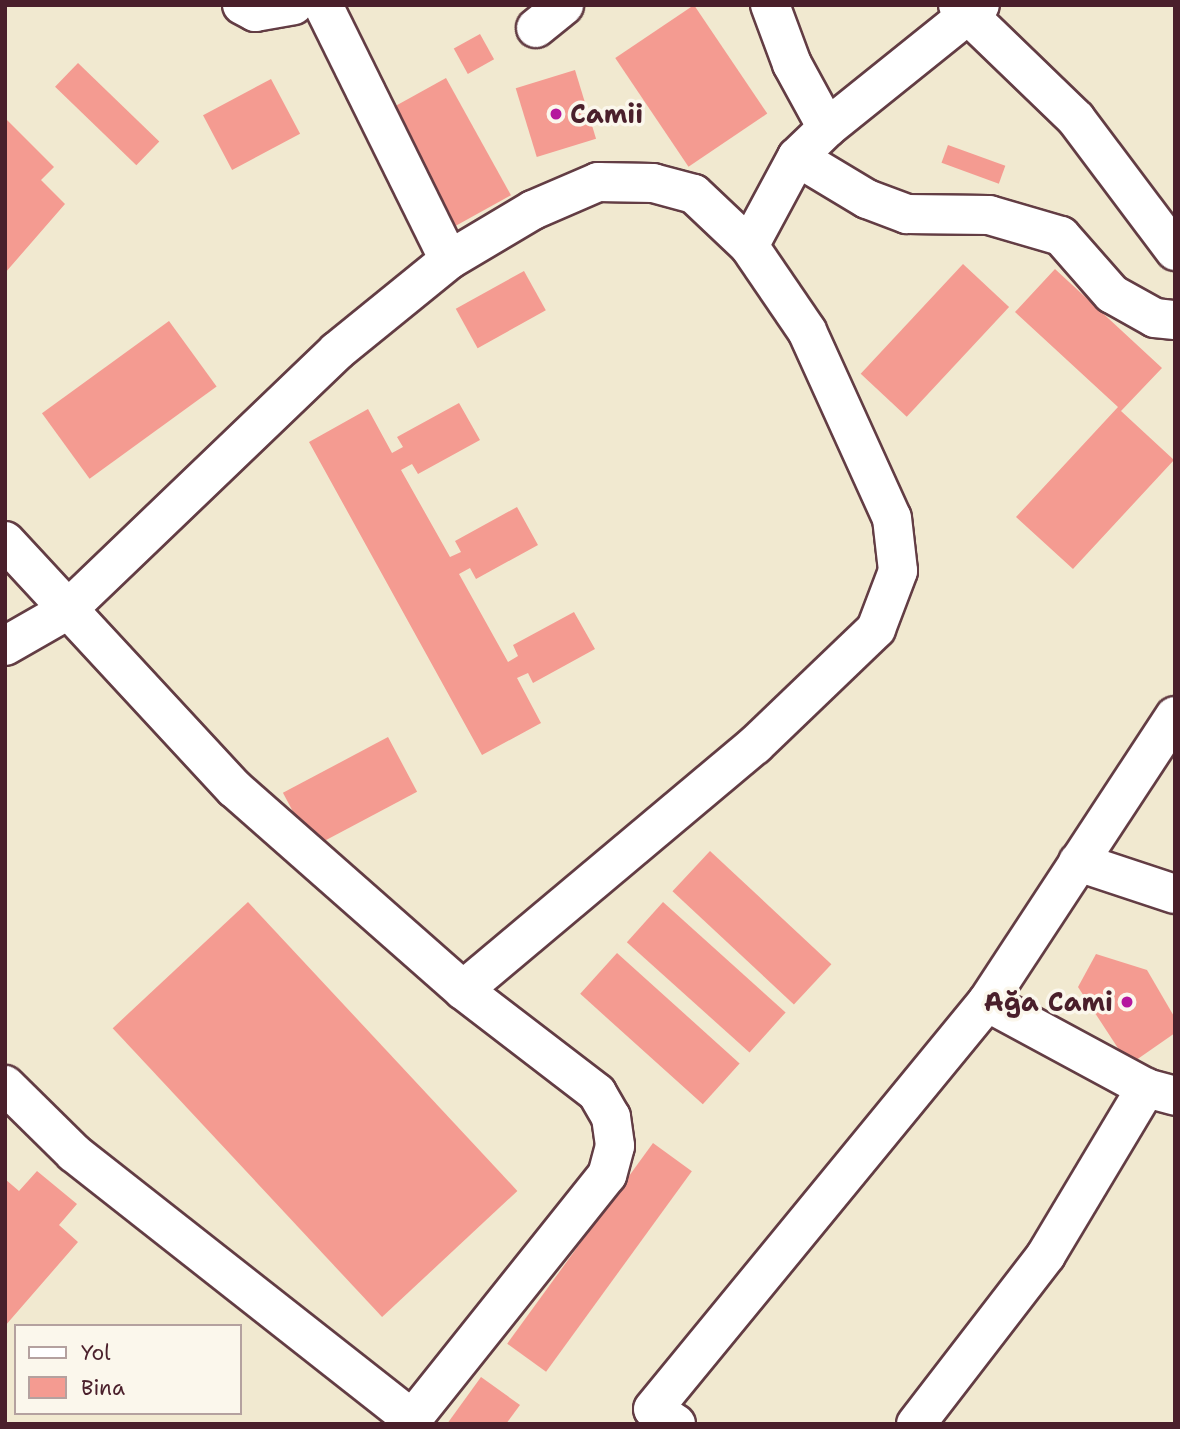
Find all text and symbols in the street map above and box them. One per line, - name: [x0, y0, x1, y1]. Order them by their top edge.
- place label: Camii: [570, 98, 643, 130]
- marker: Camii: [548, 106, 564, 122]
- place label: Ağa Cami: [984, 986, 1113, 1018]
- marker: Ağa Cami: [1119, 994, 1135, 1010]
- legend: [14, 1324, 242, 1415]
- text: Yol: [81, 1339, 111, 1367]
- text: Bina: [81, 1374, 125, 1402]

